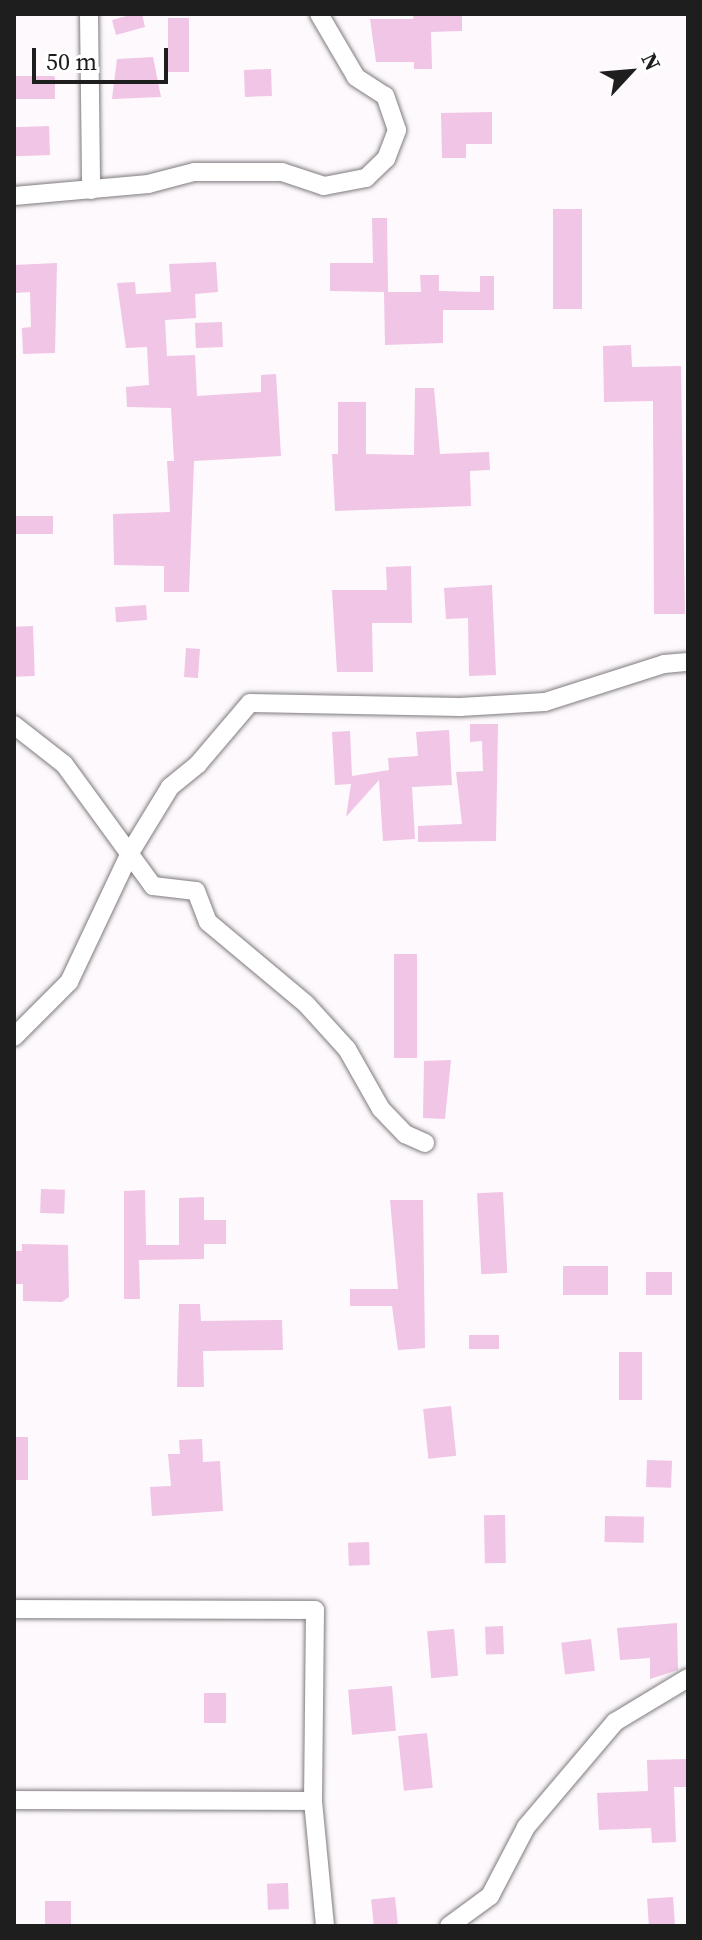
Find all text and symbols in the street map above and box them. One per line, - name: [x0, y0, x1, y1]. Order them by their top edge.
- scale bar: [36, 32, 172, 82]
- north arrow: [590, 32, 670, 112]
- text: 50 m: [46, 45, 97, 78]
- text: N: [635, 48, 669, 75]

